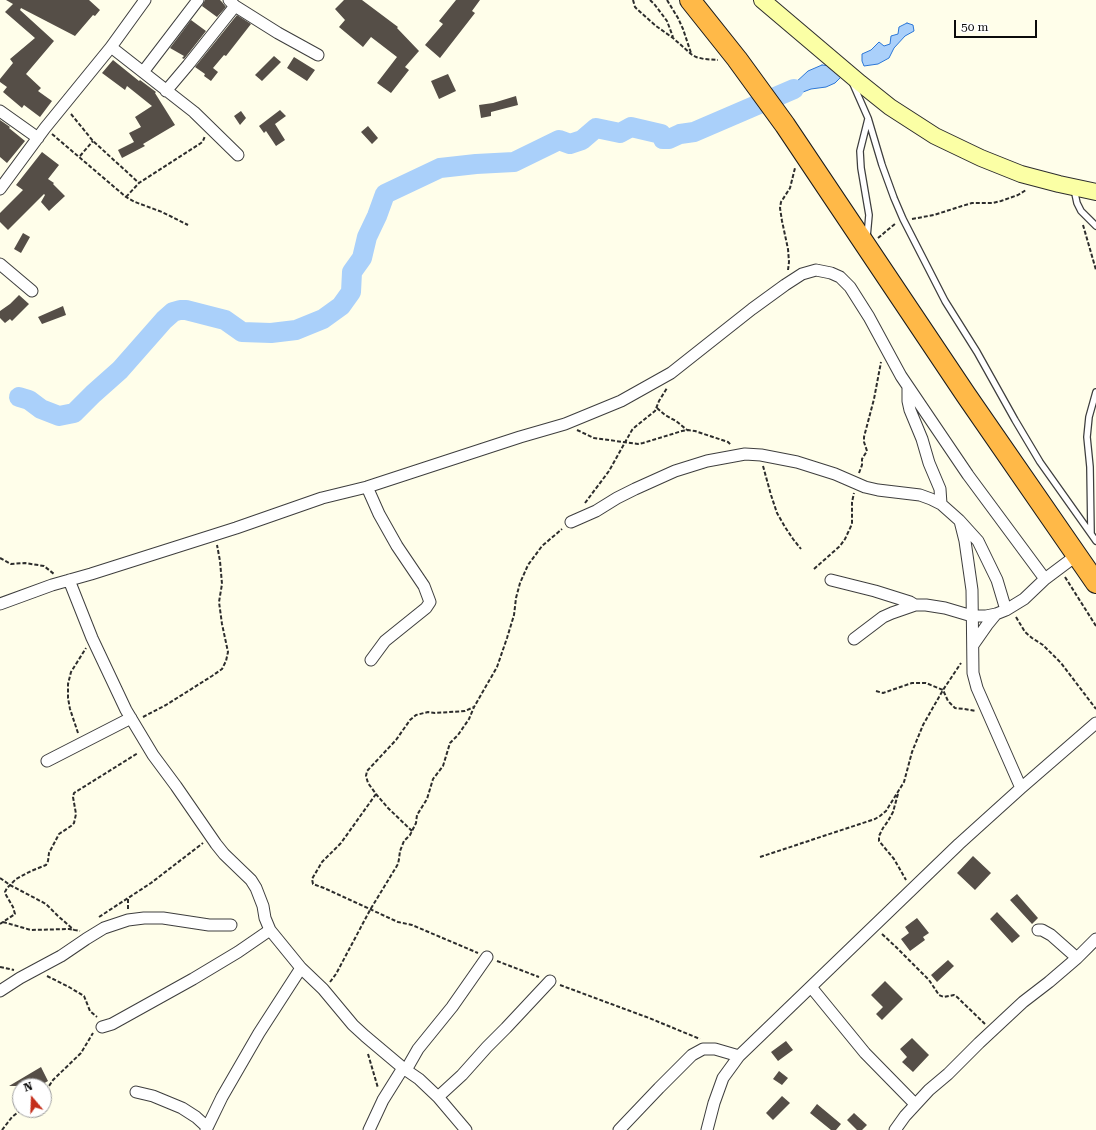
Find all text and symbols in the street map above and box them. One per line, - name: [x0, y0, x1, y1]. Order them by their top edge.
- scale bar: [956, 12, 1039, 38]
- text: 50 m: [961, 20, 988, 34]
- north arrow: [12, 1078, 52, 1118]
- text: N: [22, 1080, 34, 1095]

